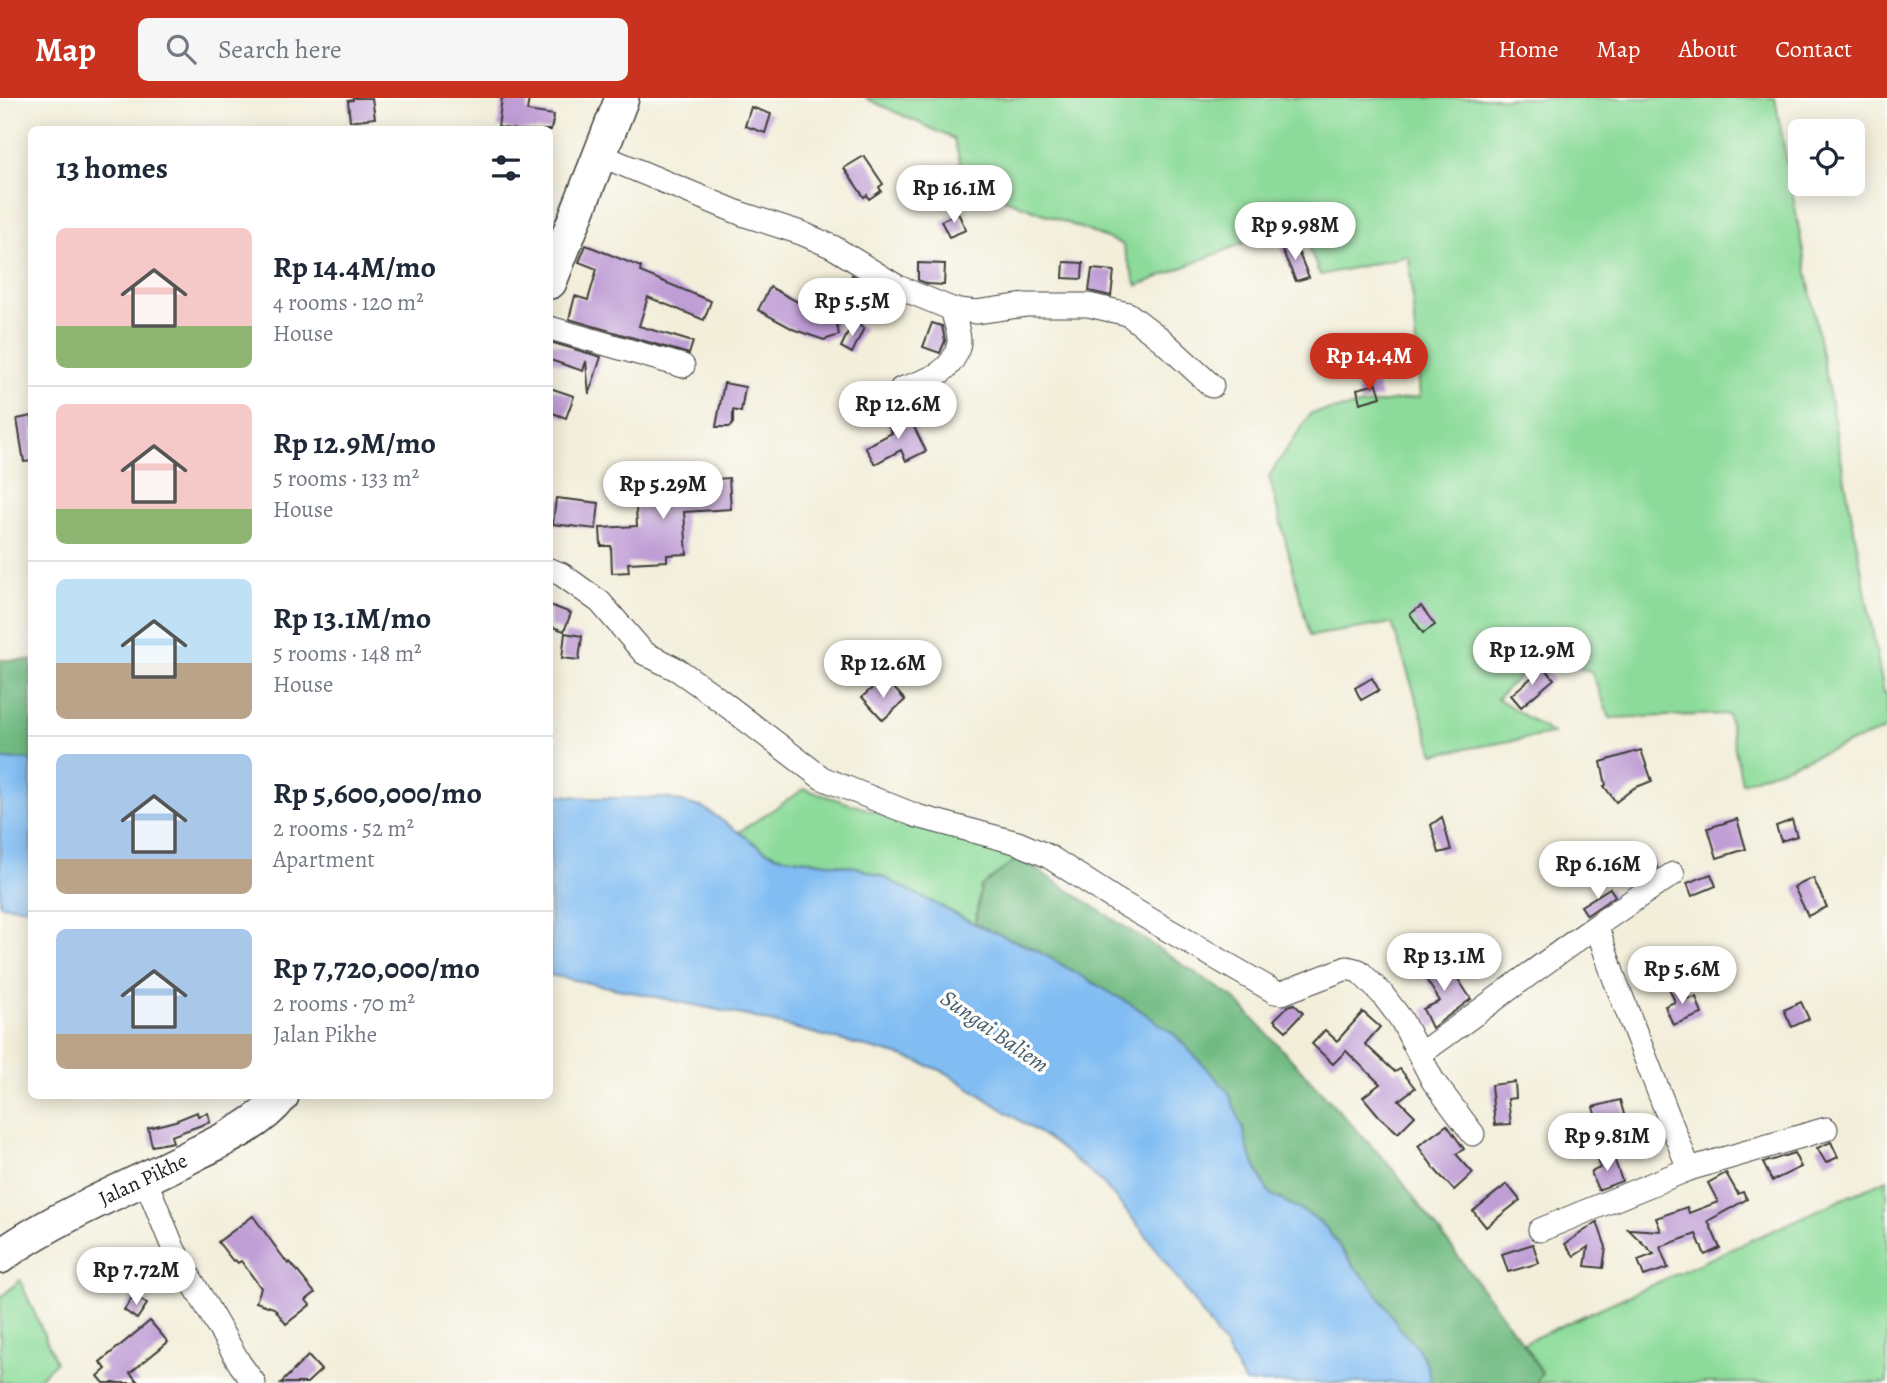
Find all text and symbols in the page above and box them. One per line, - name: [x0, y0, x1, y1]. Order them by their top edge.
- search box: [138, 18, 628, 81]
- text: Map: [35, 27, 96, 72]
- icon: search: [162, 30, 200, 68]
- text: Search here: [218, 32, 342, 67]
- text: Home: [1498, 33, 1559, 65]
- text: Map: [1597, 33, 1641, 65]
- text: About: [1679, 33, 1737, 65]
- text: Contact: [1775, 33, 1852, 65]
- map controls: [1788, 119, 1865, 196]
- button: locate: [1788, 119, 1865, 196]
- text: 13 homes: [56, 148, 168, 188]
- icon: filters: [487, 149, 525, 187]
- pin: Rp 16.1M: [882, 166, 1026, 225]
- text: Rp 16.1M: [912, 172, 996, 203]
- pin: Rp 9.98M: [1223, 202, 1367, 262]
- text: Rp 9.98M: [1251, 209, 1339, 240]
- text: Rp 14.4M/mo: [273, 247, 436, 287]
- icon: home: [112, 256, 196, 340]
- pin: Rp 5.5M: [787, 278, 917, 338]
- text: Rp 5.5M: [814, 285, 890, 316]
- text: 4 rooms · 120 m²: [273, 287, 424, 318]
- text: House: [273, 318, 333, 349]
- pin: Rp 14.4M: [1297, 334, 1441, 393]
- text: Rp 14.4M: [1326, 340, 1412, 371]
- pin: Rp 12.6M: [826, 382, 970, 441]
- text: Rp 12.6M: [855, 388, 941, 419]
- text: Rp 12.9M/mo: [273, 423, 436, 463]
- icon: home: [112, 432, 196, 516]
- pin: Rp 5.29M: [591, 462, 735, 521]
- text: 5 rooms · 133 m²: [273, 463, 419, 494]
- text: Rp 5.29M: [619, 468, 707, 499]
- text: House: [273, 494, 333, 525]
- text: Rp 13.1M/mo: [273, 598, 431, 638]
- icon: home: [112, 607, 196, 691]
- pin: Rp 12.9M: [1460, 628, 1604, 687]
- text: Rp 12.9M: [1489, 634, 1575, 665]
- text: 5 rooms · 148 m²: [273, 638, 422, 669]
- pin: Rp 12.6M: [811, 640, 955, 700]
- text: Rp 12.6M: [840, 647, 926, 678]
- text: House: [273, 669, 333, 700]
- text: Rp 5,600,000/mo: [273, 773, 482, 813]
- icon: home: [112, 782, 196, 866]
- text: 2 rooms · 52 m²: [273, 813, 414, 844]
- pin: Rp 6.16M: [1526, 842, 1670, 901]
- text: Apartment: [273, 844, 375, 875]
- text: Rp 6.16M: [1555, 848, 1641, 879]
- pin: Rp 13.1M: [1372, 934, 1516, 993]
- text: Rp 13.1M: [1403, 940, 1485, 971]
- pin: Rp 5.6M: [1617, 946, 1747, 1006]
- text: Rp 7,720,000/mo: [273, 948, 480, 988]
- text: Rp 5.6M: [1644, 953, 1720, 984]
- icon: home: [112, 957, 196, 1041]
- water label: Sungai Baliem: [934, 983, 1055, 1080]
- text: 2 rooms · 70 m²: [273, 988, 415, 1019]
- text: Jalan Pikhe: [273, 1019, 377, 1050]
- pin: Rp 9.81M: [1535, 1114, 1679, 1173]
- text: Rp 9.81M: [1564, 1120, 1650, 1151]
- street label: Jalan Pikhe: [94, 1146, 192, 1212]
- pin: Rp 7.72M: [64, 1248, 208, 1307]
- text: Rp 7.72M: [92, 1254, 180, 1285]

